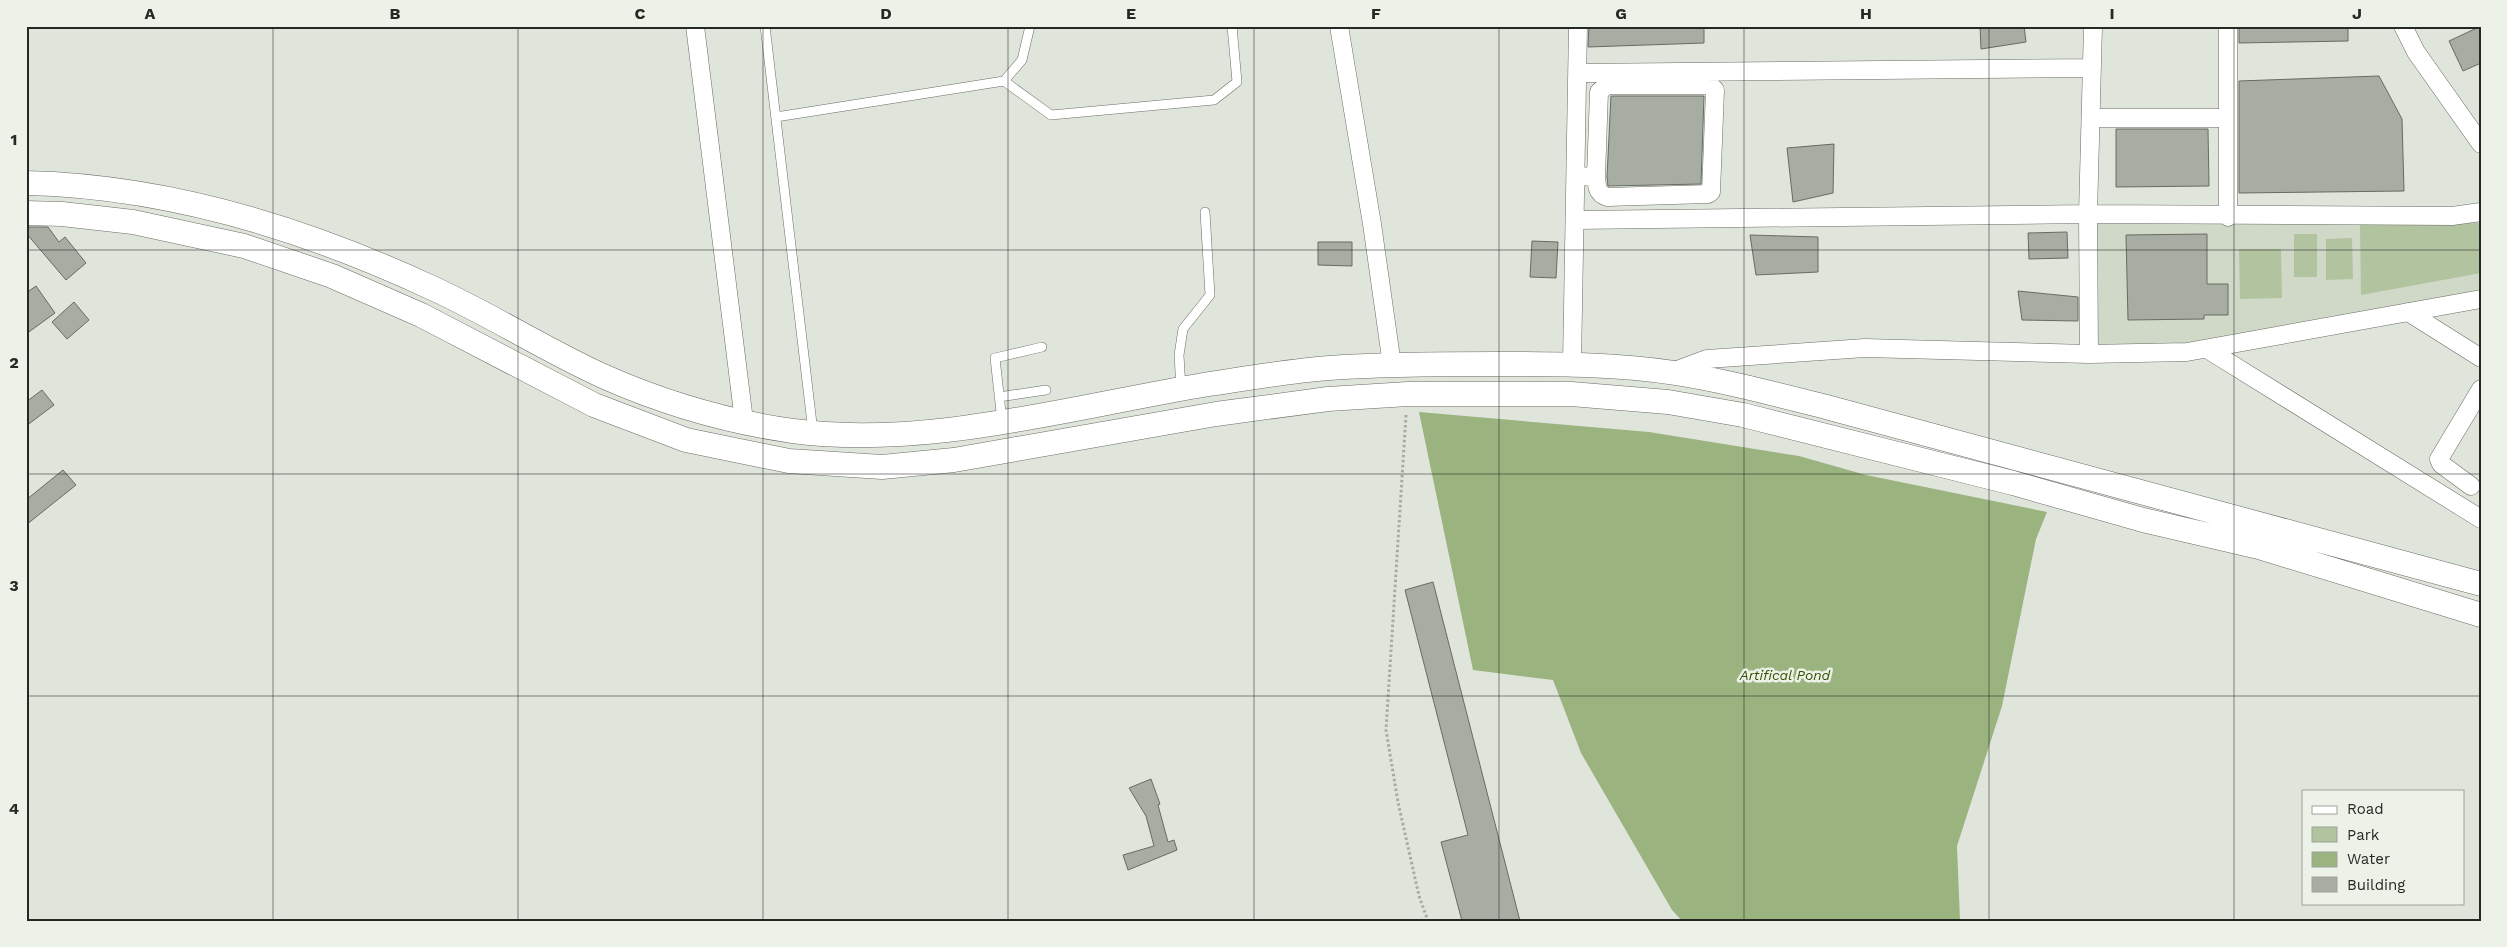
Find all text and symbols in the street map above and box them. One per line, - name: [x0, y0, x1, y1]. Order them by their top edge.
- text: A: [145, 4, 156, 23]
- text: B: [390, 4, 401, 23]
- text: C: [635, 4, 646, 23]
- text: D: [880, 4, 892, 23]
- text: E: [1126, 4, 1136, 23]
- text: F: [1371, 4, 1381, 23]
- text: G: [1615, 4, 1627, 23]
- text: H: [1860, 4, 1872, 23]
- text: I: [2109, 4, 2115, 23]
- text: J: [2352, 4, 2362, 23]
- text: 1: [11, 130, 17, 149]
- text: 2: [9, 353, 19, 372]
- text: 3: [9, 576, 19, 595]
- water label: Artifical Pond: [1739, 667, 1831, 683]
- legend: [2302, 790, 2464, 904]
- text: 4: [9, 799, 19, 818]
- text: Road: [2347, 800, 2384, 818]
- text: Park: [2347, 826, 2380, 844]
- text: Water: [2347, 850, 2390, 868]
- text: Building: [2347, 876, 2405, 894]

